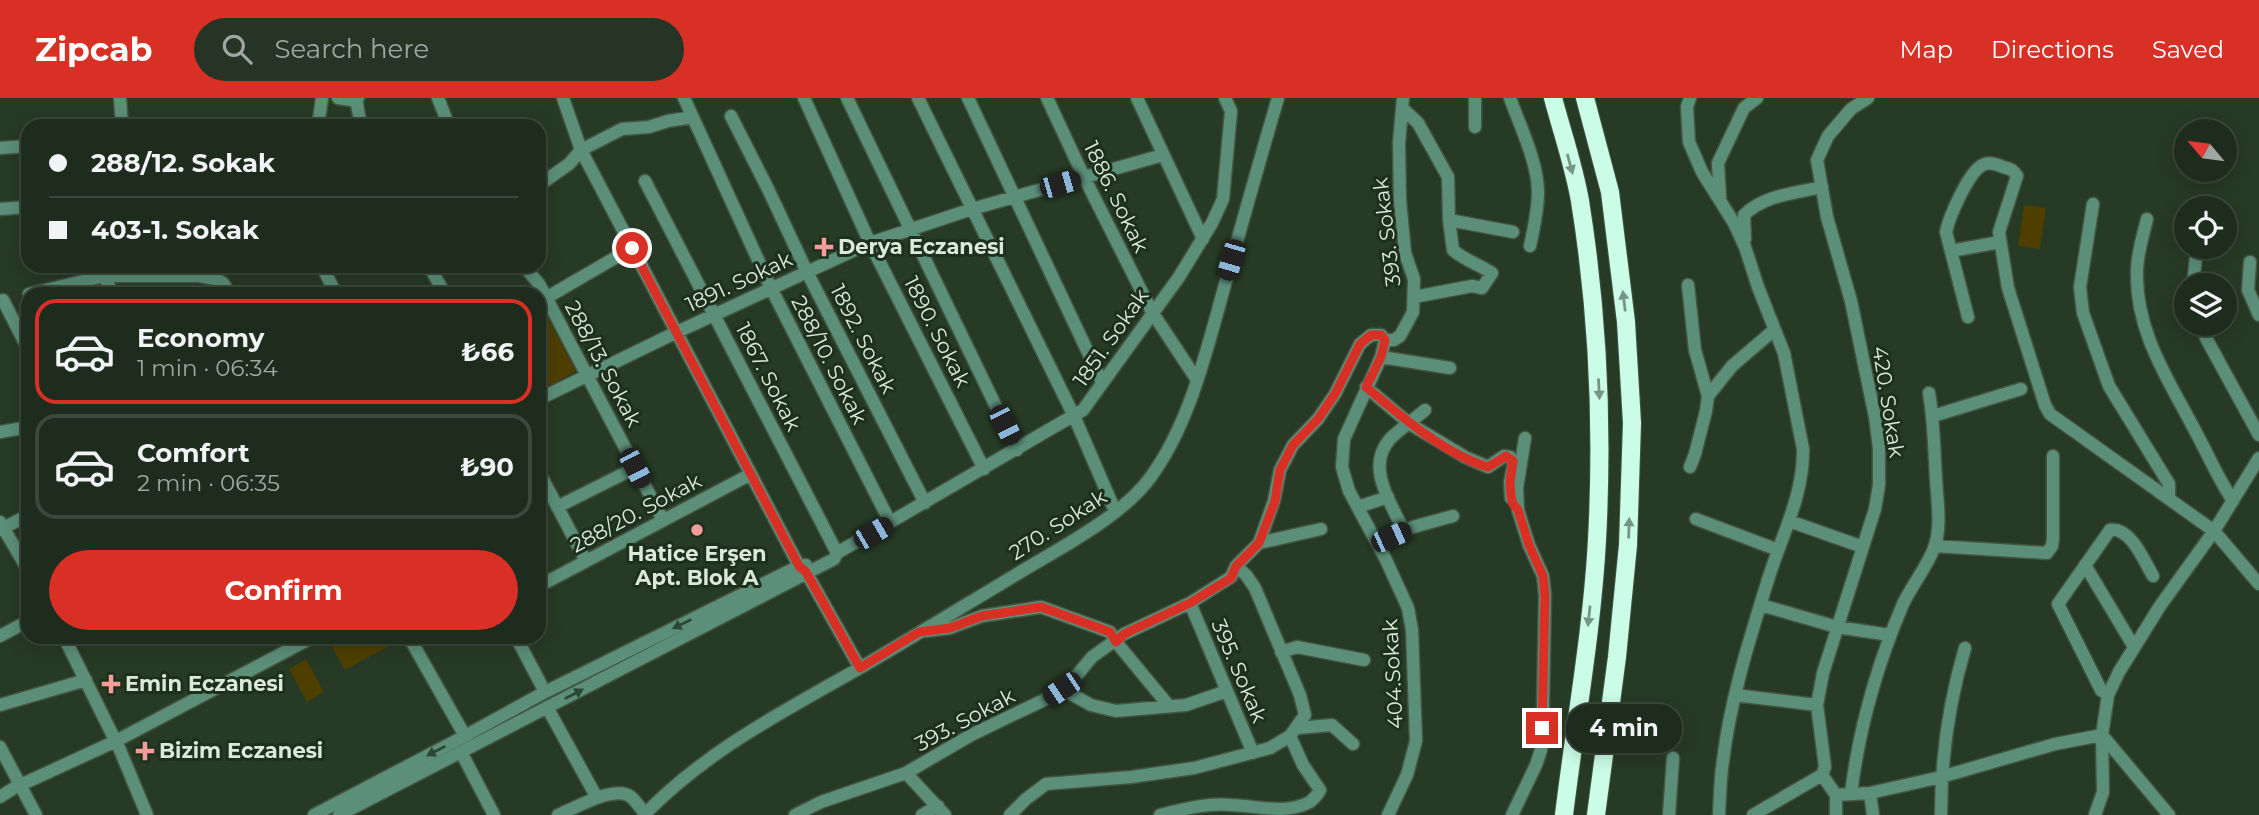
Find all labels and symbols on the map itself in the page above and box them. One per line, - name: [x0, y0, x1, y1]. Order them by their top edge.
- north arrow: [2174, 119, 2236, 182]
- street label: 1886. Sokak: [1079, 137, 1154, 257]
- one-way arrow: [1566, 154, 1576, 175]
- car: [1037, 168, 1084, 200]
- street label: 393. Sokak: [1367, 176, 1406, 288]
- route start: [616, 232, 648, 264]
- place label: Derya Eczanesi: [838, 234, 1005, 259]
- car: [1216, 237, 1247, 283]
- marker: Derya Eczanesi: [816, 239, 832, 255]
- street label: 1891. Sokak: [682, 246, 796, 317]
- street label: 1890. Sokak: [899, 272, 976, 392]
- street label: 1892. Sokak: [825, 280, 902, 398]
- street label: 1851. Sokak: [1068, 284, 1154, 391]
- one-way arrow: [1618, 290, 1629, 312]
- street label: 288/10. Sokak: [786, 291, 873, 429]
- street label: 288/13. Sokak: [560, 296, 647, 431]
- street label: 1867. Sokak: [730, 318, 807, 435]
- street label: 420. Sokak: [1867, 344, 1910, 460]
- one-way arrow: [1593, 378, 1604, 400]
- car: [987, 402, 1024, 448]
- car: [616, 445, 655, 491]
- street label: 288/20. Sokak: [566, 467, 706, 558]
- street label: 270. Sokak: [1004, 484, 1111, 565]
- car: [850, 513, 897, 553]
- one-way arrow: [1623, 517, 1634, 539]
- car: [1368, 519, 1415, 555]
- marker: Hatice Erşen Apt. Blok A: [689, 522, 705, 538]
- place label: Hatice Erşen Apt. Blok A: [628, 541, 766, 590]
- one-way arrow: [1584, 605, 1595, 627]
- street label: 395. Sokak: [1206, 615, 1273, 727]
- street label: 404.Sokak: [1377, 618, 1408, 730]
- one-way arrow: [672, 619, 692, 630]
- car: [1039, 669, 1086, 709]
- place label: Emin Eczanesi: [125, 671, 284, 696]
- marker: Emin Eczanesi: [103, 676, 119, 692]
- street label: 393. Sokak: [911, 683, 1019, 756]
- one-way arrow: [564, 688, 584, 700]
- callout: 4 min: [1566, 704, 1682, 752]
- route end: [1526, 712, 1558, 744]
- place label: Bizim Eczanesi: [159, 738, 323, 763]
- marker: Bizim Eczanesi: [137, 743, 153, 759]
- one-way arrow: [426, 745, 446, 757]

